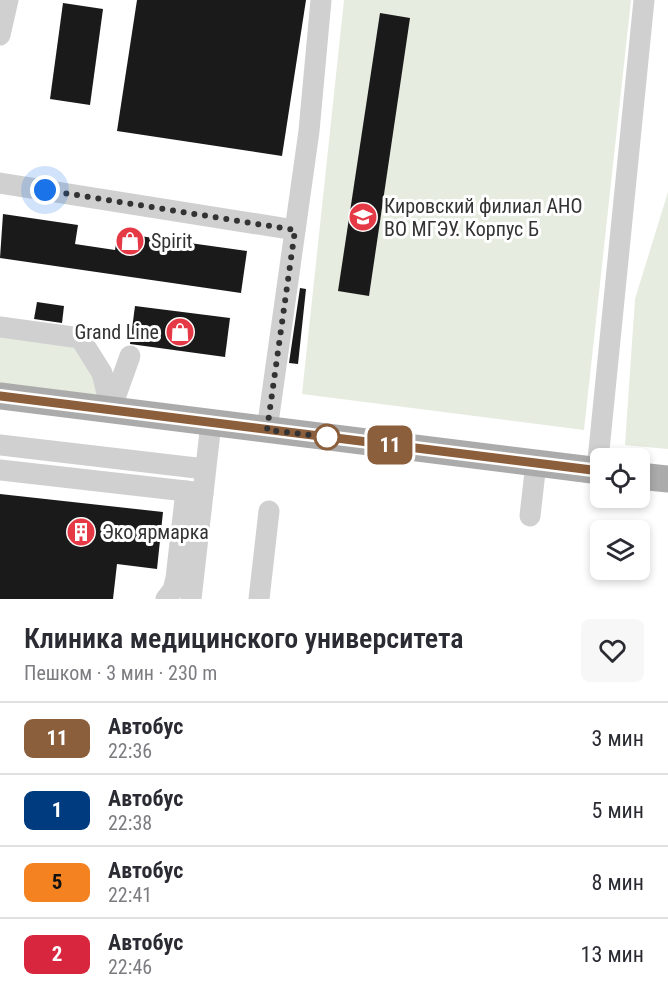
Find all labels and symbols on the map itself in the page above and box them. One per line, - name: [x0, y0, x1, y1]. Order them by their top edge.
- your location: [30, 175, 60, 205]
- place label: Кировский филиал АНО ВО МГЭУ. Корпус Б: [384, 194, 582, 241]
- school or university icon: Кировский филиал АНО ВО МГЭУ. Корпус Б: [347, 201, 379, 233]
- shop icon: Spirit: [114, 225, 146, 257]
- place label: Spirit: [151, 229, 193, 253]
- shop icon: Grand Line: [164, 316, 196, 348]
- place label: Grand Line: [75, 320, 159, 344]
- unlabelled marker: [314, 424, 340, 450]
- line badge: 11: [363, 426, 417, 464]
- building icon: Эко ярмарка: [65, 516, 97, 548]
- place label: Эко ярмарка: [102, 520, 209, 544]

